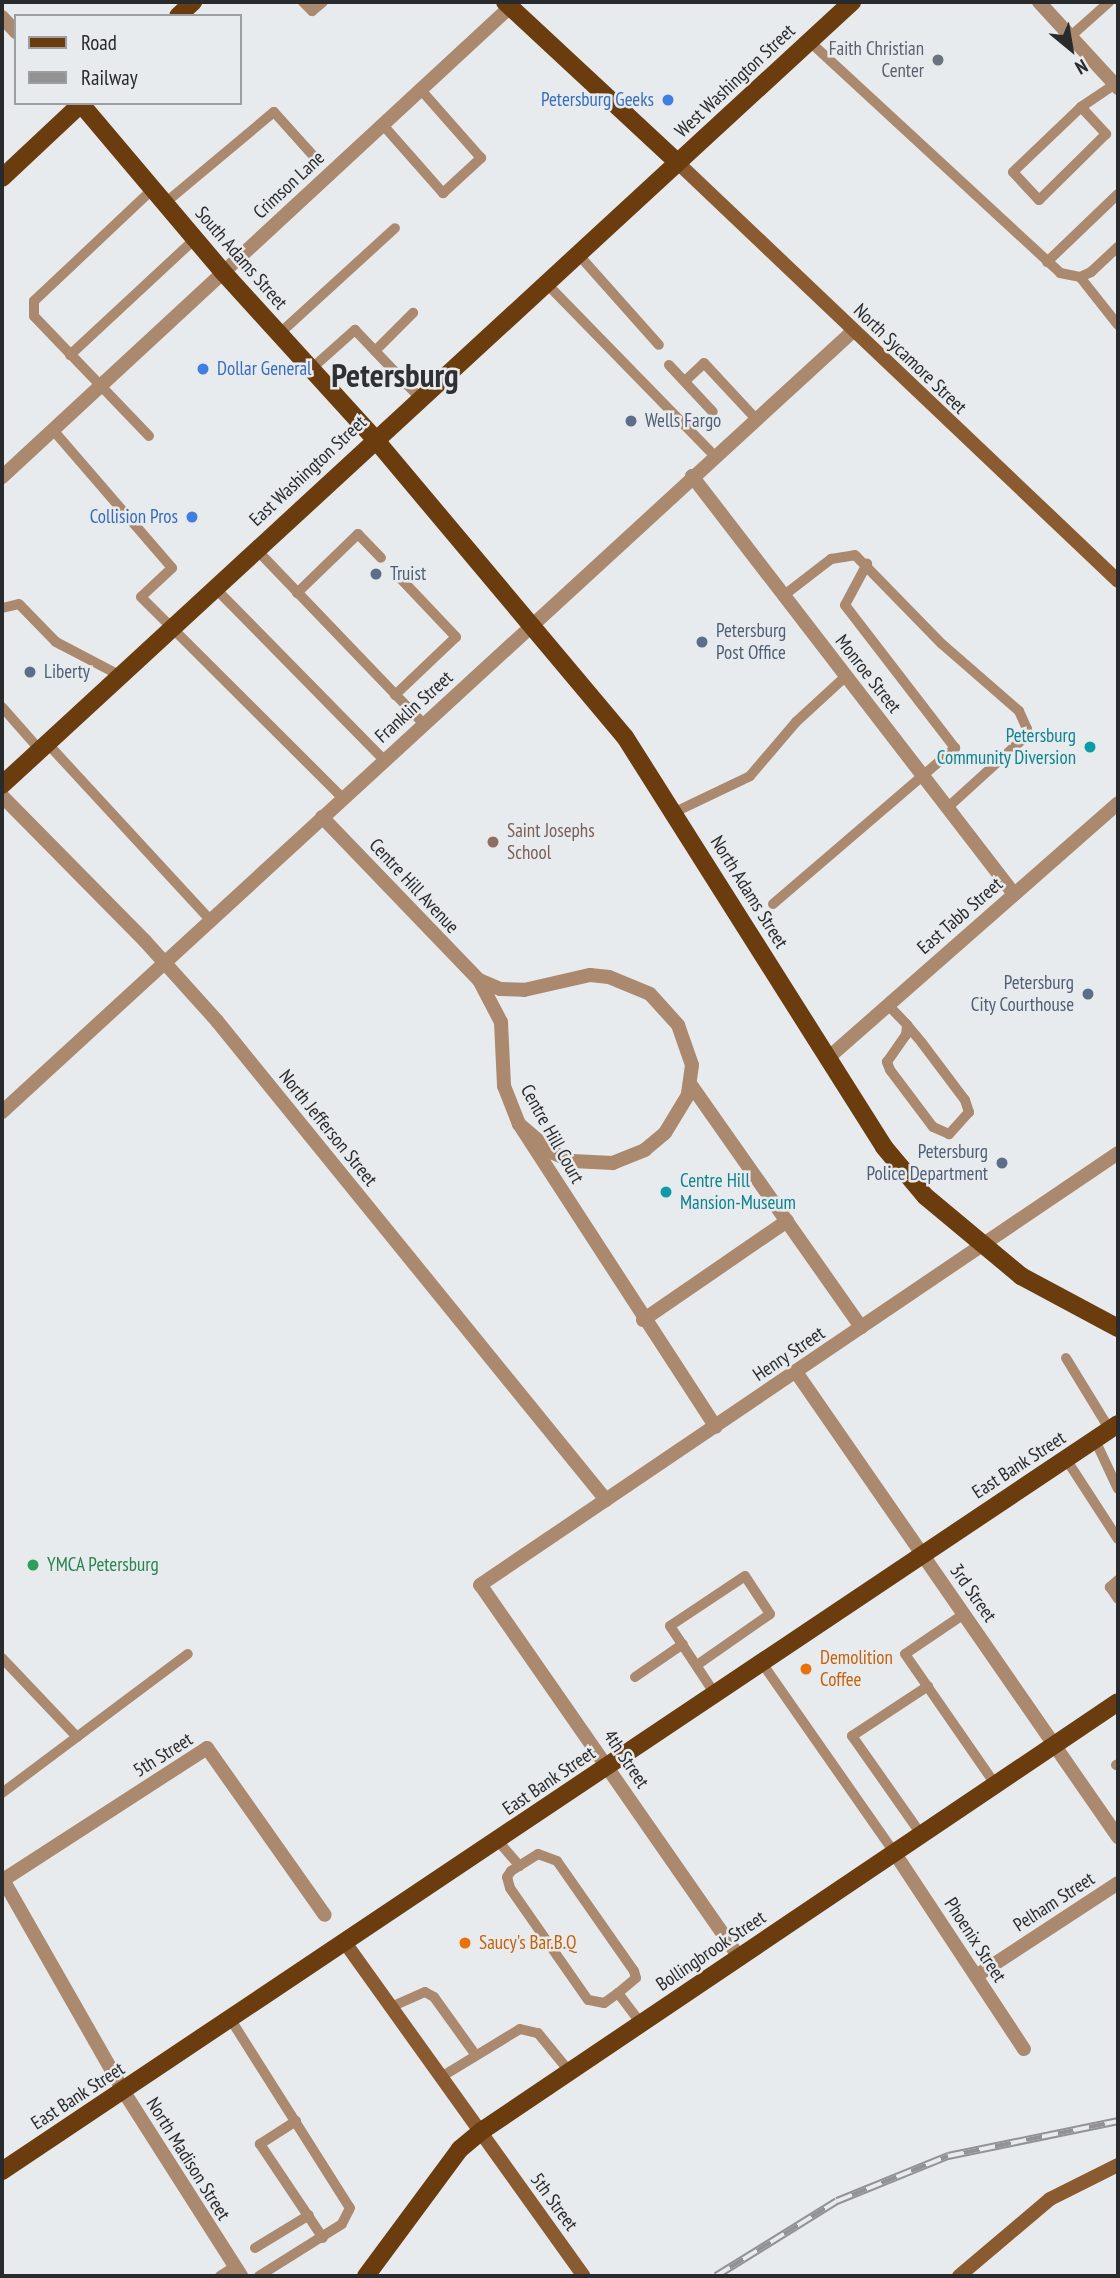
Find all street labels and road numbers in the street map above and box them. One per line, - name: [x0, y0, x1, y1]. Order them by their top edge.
- street label: West Washington Street: [670, 20, 800, 142]
- street label: Crimson Lane: [249, 146, 329, 224]
- street label: South Adams Street: [190, 202, 292, 314]
- street label: North Sycamore Street: [849, 299, 971, 419]
- street label: East Washington Street: [245, 411, 371, 531]
- street label: Monroe Street: [830, 630, 906, 718]
- street label: Franklin Street: [370, 666, 458, 748]
- street label: North Adams Street: [705, 831, 793, 953]
- street label: Centre Hill Avenue: [364, 834, 464, 938]
- street label: East Tabb Street: [913, 873, 1007, 959]
- street label: North Jefferson Street: [274, 1065, 382, 1191]
- street label: Centre Hill Court: [516, 1081, 588, 1187]
- street label: Henry Street: [749, 1322, 829, 1386]
- street label: East Bank Street: [968, 1426, 1070, 1504]
- street label: 3rd Street: [945, 1560, 1001, 1626]
- street label: 4th Street: [598, 1725, 654, 1793]
- street label: 5th Street: [129, 1728, 197, 1782]
- street label: East Bank Street: [498, 1742, 600, 1820]
- street label: Pelham Street: [1009, 1867, 1099, 1937]
- street label: Phoenix Street: [939, 1893, 1011, 1987]
- street label: Bollingbrook Street: [652, 1906, 770, 1996]
- street label: East Bank Street: [27, 2057, 129, 2135]
- street label: North Madison Street: [141, 2094, 235, 2224]
- street label: 5th Street: [526, 2169, 582, 2235]

